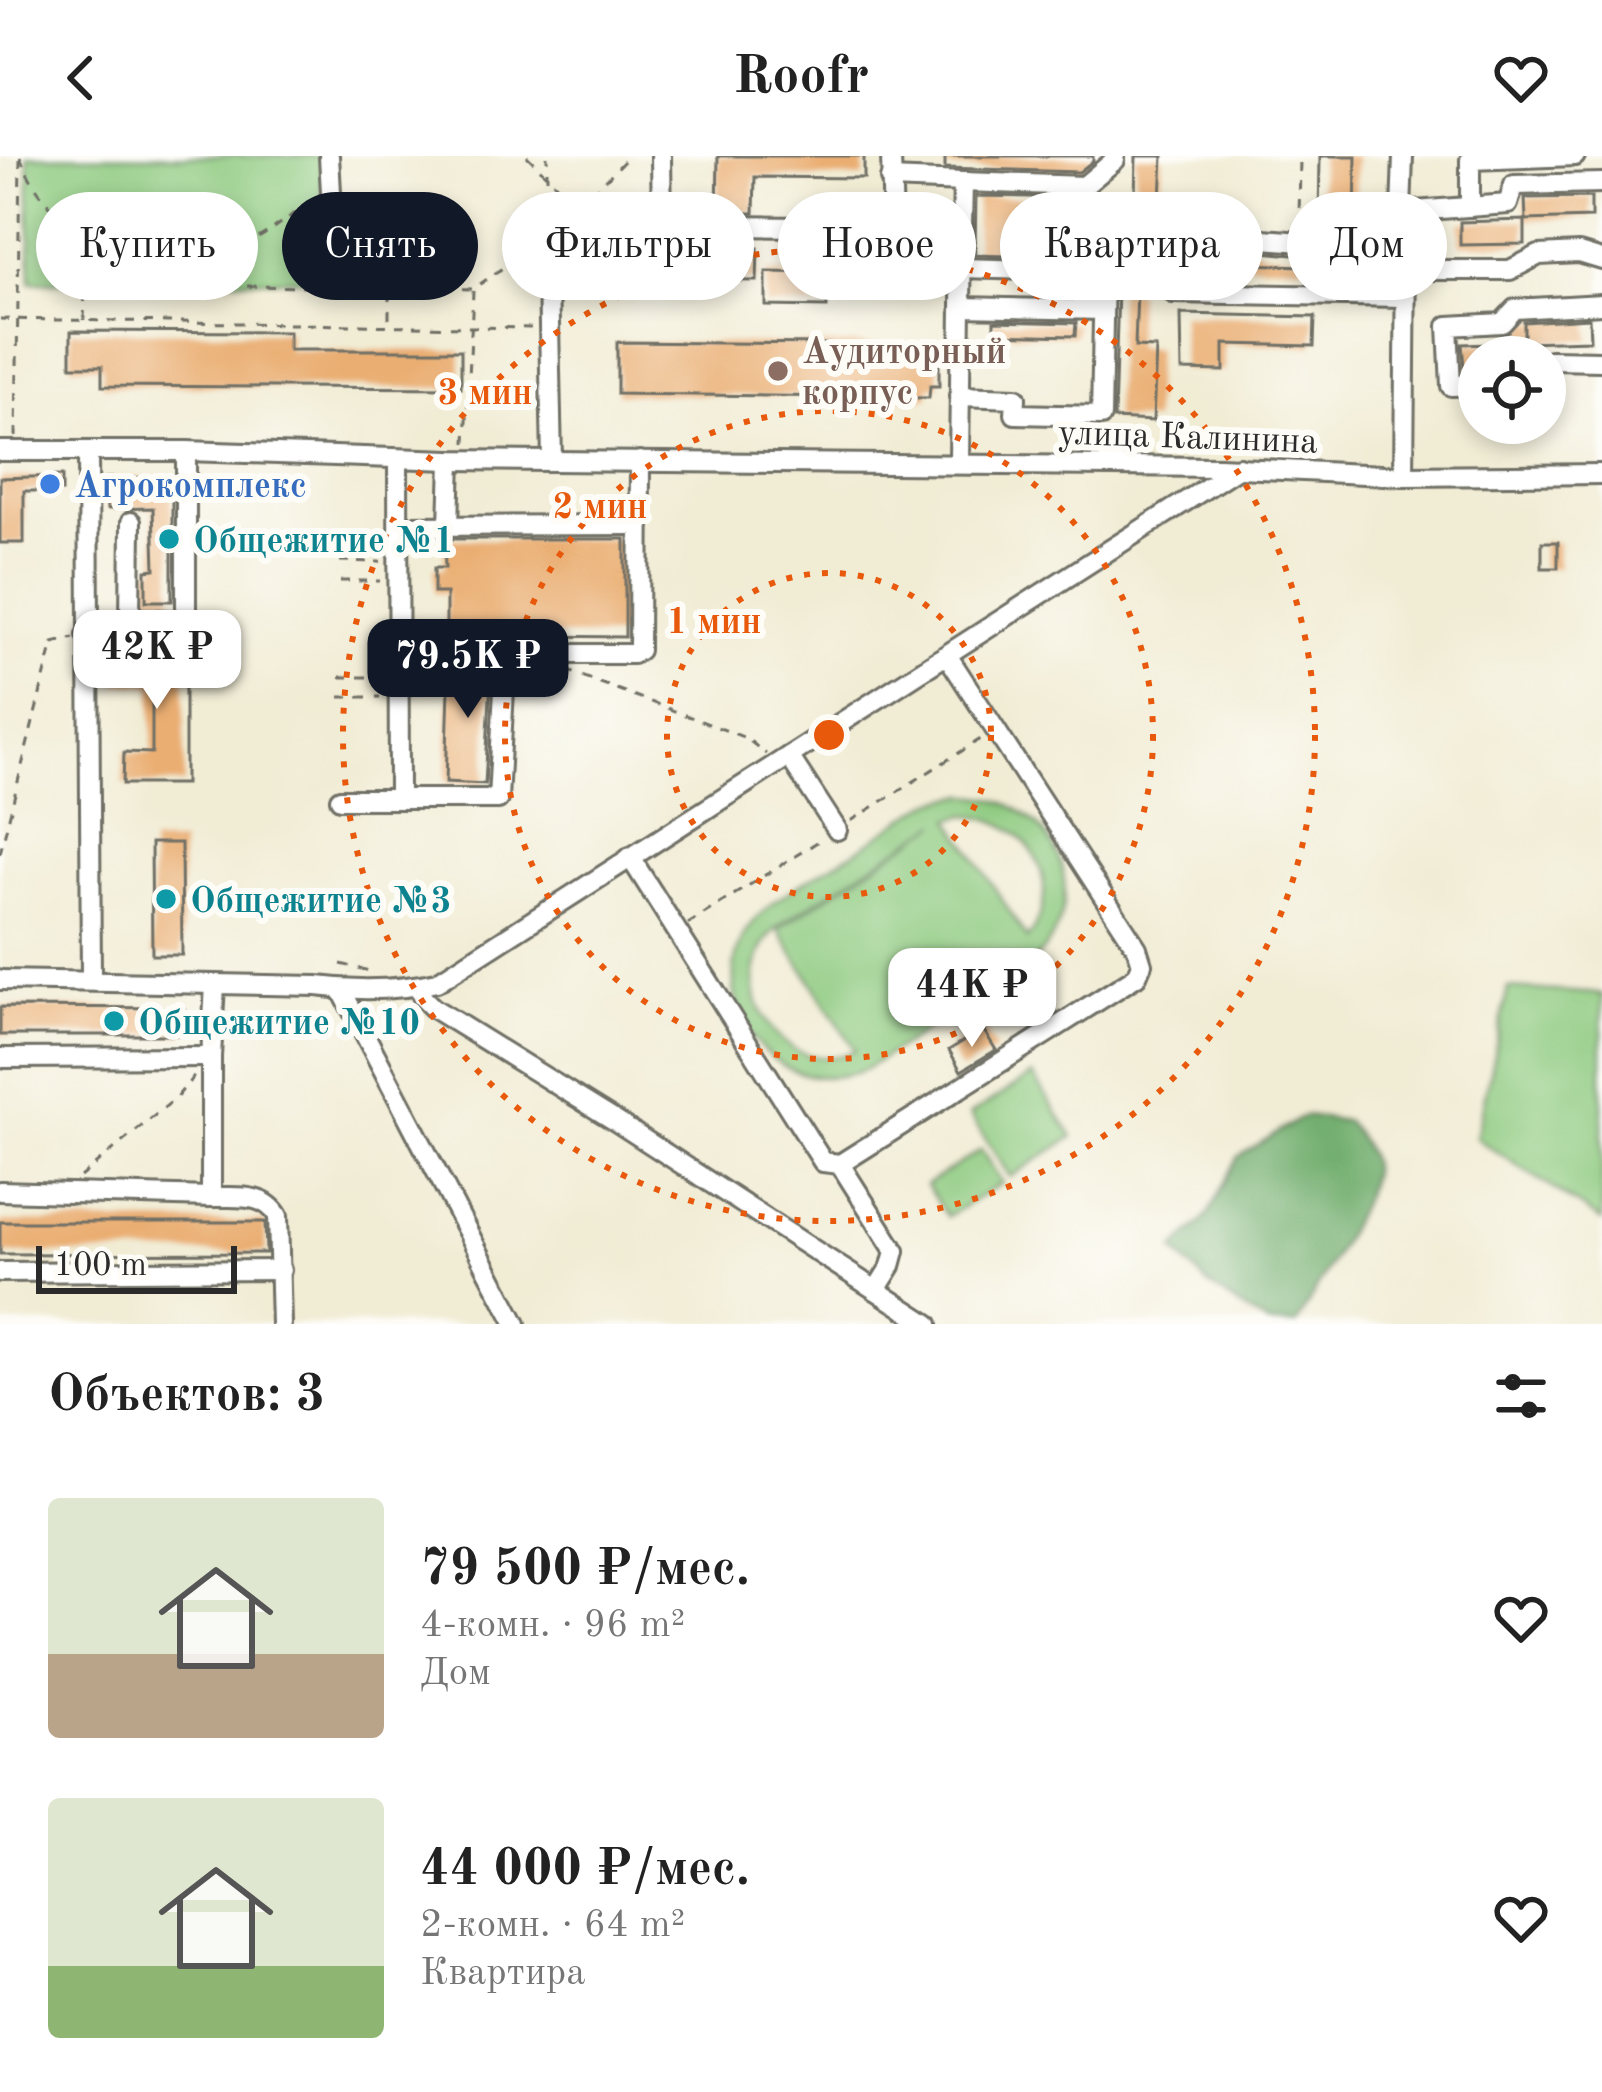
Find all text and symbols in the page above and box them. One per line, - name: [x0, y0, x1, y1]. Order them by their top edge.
- icon: back: [48, 45, 114, 111]
- icon: heart: [1488, 45, 1554, 111]
- text: Roofr: [733, 51, 869, 105]
- chip: Купить: [36, 192, 258, 300]
- chip: Снять: [282, 192, 478, 300]
- chip: Фильтры: [502, 192, 754, 300]
- chip: Новое: [778, 192, 976, 300]
- chip: Квартира: [1000, 192, 1263, 300]
- chip: Дом: [1287, 192, 1447, 300]
- place label: Аудиторный корпус: [802, 336, 1006, 413]
- map controls: [1458, 336, 1566, 444]
- button: locate: [1458, 336, 1566, 444]
- marker: Аудиторный корпус: [765, 358, 791, 384]
- text: 3 мин: [437, 377, 533, 413]
- street label: улица Калинина: [1057, 416, 1319, 462]
- place label: Агрокомплекс: [74, 470, 307, 506]
- marker: Агрокомплекс: [37, 471, 63, 497]
- text: 2 мин: [552, 491, 648, 527]
- place label: Общежитие №1: [193, 525, 454, 561]
- marker: Общежитие №1: [156, 526, 182, 552]
- text: 1 мин: [666, 606, 762, 642]
- pin: 42K ₽: [73, 610, 241, 712]
- pin: 79.5K ₽: [357, 619, 579, 721]
- text: 42K ₽: [100, 629, 214, 668]
- text: 79.5K ₽: [394, 638, 542, 677]
- centre of rings: [808, 714, 850, 756]
- place label: Общежитие №3: [190, 885, 451, 921]
- marker: Общежитие №3: [153, 886, 179, 912]
- pin: 44K ₽: [888, 948, 1056, 1050]
- text: 44K ₽: [915, 967, 1029, 1006]
- place label: Общежитие №10: [138, 1007, 420, 1043]
- marker: Общежитие №10: [101, 1008, 127, 1034]
- scale bar: [36, 1240, 237, 1293]
- text: 100 m: [54, 1250, 147, 1283]
- icon: filters: [1488, 1363, 1554, 1429]
- text: Объектов: 3: [48, 1371, 325, 1422]
- text: 79 500 ₽/мес.: [420, 1545, 750, 1596]
- icon: home: [144, 1546, 288, 1690]
- icon: heart: [1488, 1585, 1554, 1651]
- text: 4-комн. · 96 m²: [420, 1606, 685, 1645]
- text: Дом: [420, 1654, 491, 1693]
- text: 44 000 ₽/мес.: [420, 1845, 750, 1896]
- icon: home: [144, 1846, 288, 1990]
- icon: heart: [1488, 1885, 1554, 1951]
- text: 2-комн. · 64 m²: [420, 1906, 685, 1945]
- text: Квартира: [420, 1954, 585, 1993]

